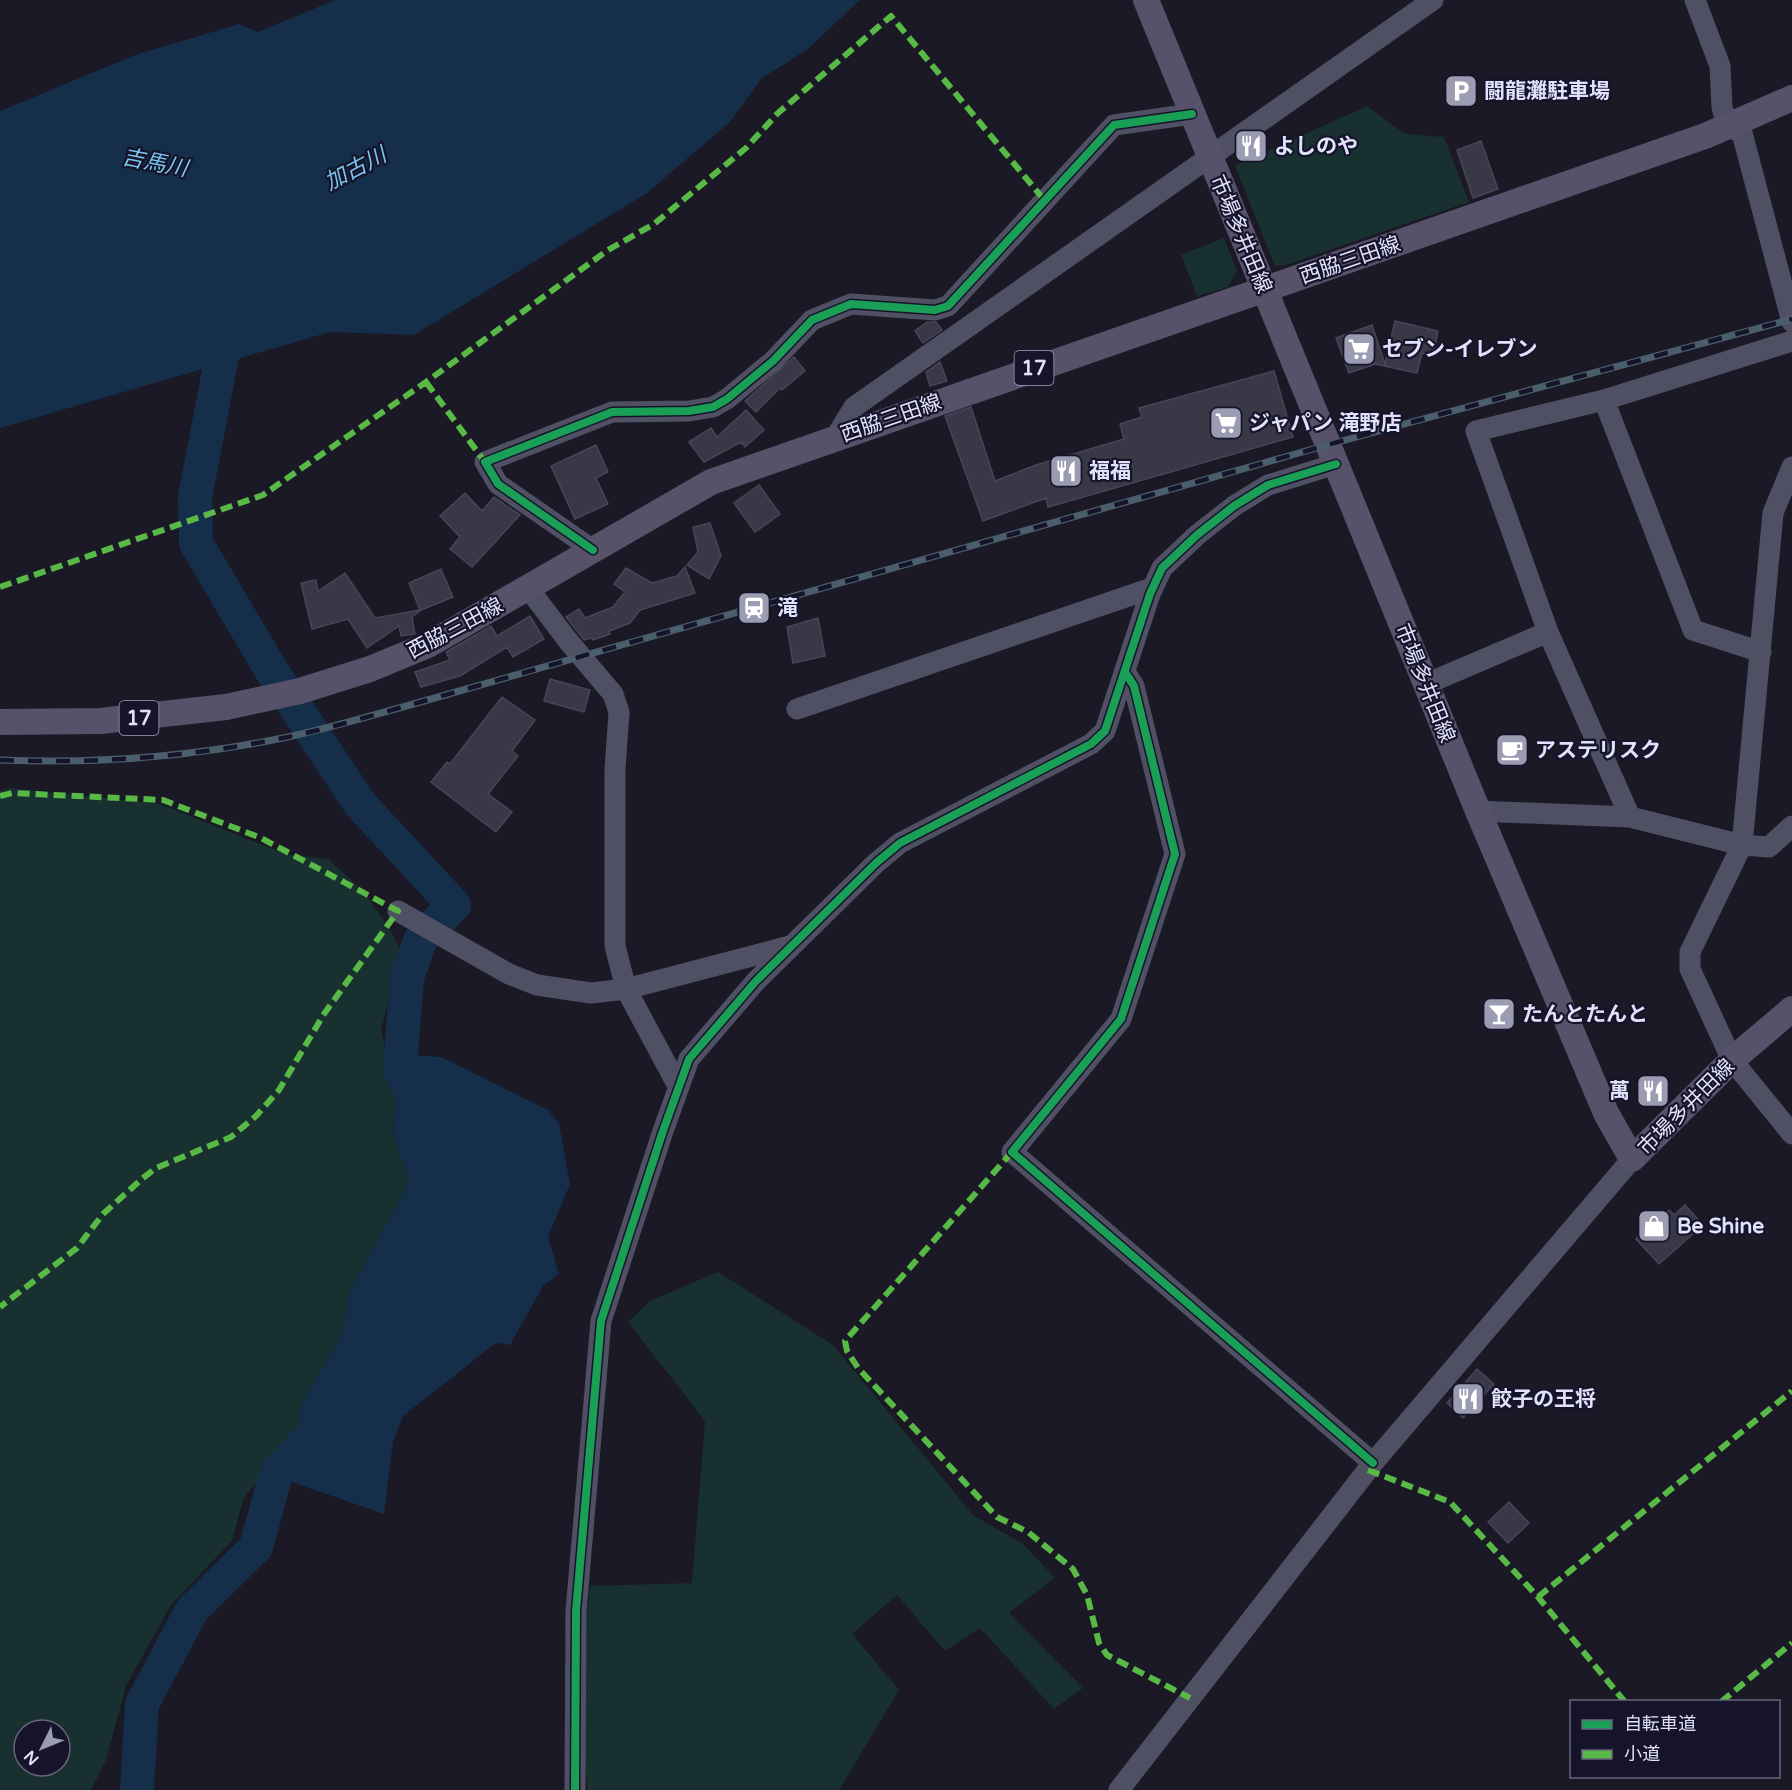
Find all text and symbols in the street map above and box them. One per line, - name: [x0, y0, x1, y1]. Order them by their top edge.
- parking icon: 闘龍灘駐車場: [1443, 73, 1479, 109]
- place label: 闘龍灘駐車場: [1484, 79, 1610, 104]
- restaurant icon: よしのや: [1233, 128, 1269, 164]
- place label: よしのや: [1274, 134, 1358, 159]
- water label: 加古川: [320, 141, 392, 196]
- water label: 吉馬川: [120, 144, 192, 182]
- street label: 市場多井田線: [1204, 171, 1277, 297]
- street label: 西脇三田線: [1296, 232, 1404, 289]
- supermarket icon: セブン-イレブン: [1341, 331, 1377, 367]
- place label: セブン-イレブン: [1382, 337, 1538, 362]
- road number: 17: [1014, 351, 1054, 385]
- street label: 西脇三田線: [837, 390, 945, 447]
- supermarket icon: ジャパン 滝野店: [1208, 405, 1244, 441]
- place label: ジャパン 滝野店: [1249, 411, 1401, 436]
- restaurant icon: 福福: [1048, 453, 1084, 489]
- place label: 福福: [1089, 459, 1131, 484]
- station icon: 滝: [736, 590, 772, 626]
- street label: 西脇三田線: [403, 593, 507, 664]
- place label: 滝: [777, 596, 798, 621]
- street label: 市場多井田線: [1389, 620, 1460, 746]
- road number: 17: [120, 701, 158, 735]
- cafe icon: アステリスク: [1494, 732, 1530, 768]
- place label: アステリスク: [1535, 738, 1661, 763]
- bar icon: たんとたんと: [1481, 996, 1517, 1032]
- place label: たんとたんと: [1522, 1002, 1648, 1027]
- street label: 市場多井田線: [1633, 1054, 1740, 1161]
- restaurant icon: 萬: [1635, 1073, 1671, 1109]
- place label: 萬: [1609, 1079, 1630, 1104]
- shop icon: Be Shine: [1636, 1208, 1672, 1244]
- place label: Be Shine: [1677, 1214, 1764, 1239]
- restaurant icon: 餃子の王将: [1450, 1381, 1486, 1417]
- place label: 餃子の王将: [1491, 1387, 1596, 1412]
- legend: [1570, 1700, 1780, 1778]
- text: 自転車道: [1624, 1713, 1696, 1735]
- north arrow: [12, 1718, 72, 1778]
- text: 小道: [1624, 1743, 1660, 1765]
- text: N: [20, 1746, 43, 1769]

